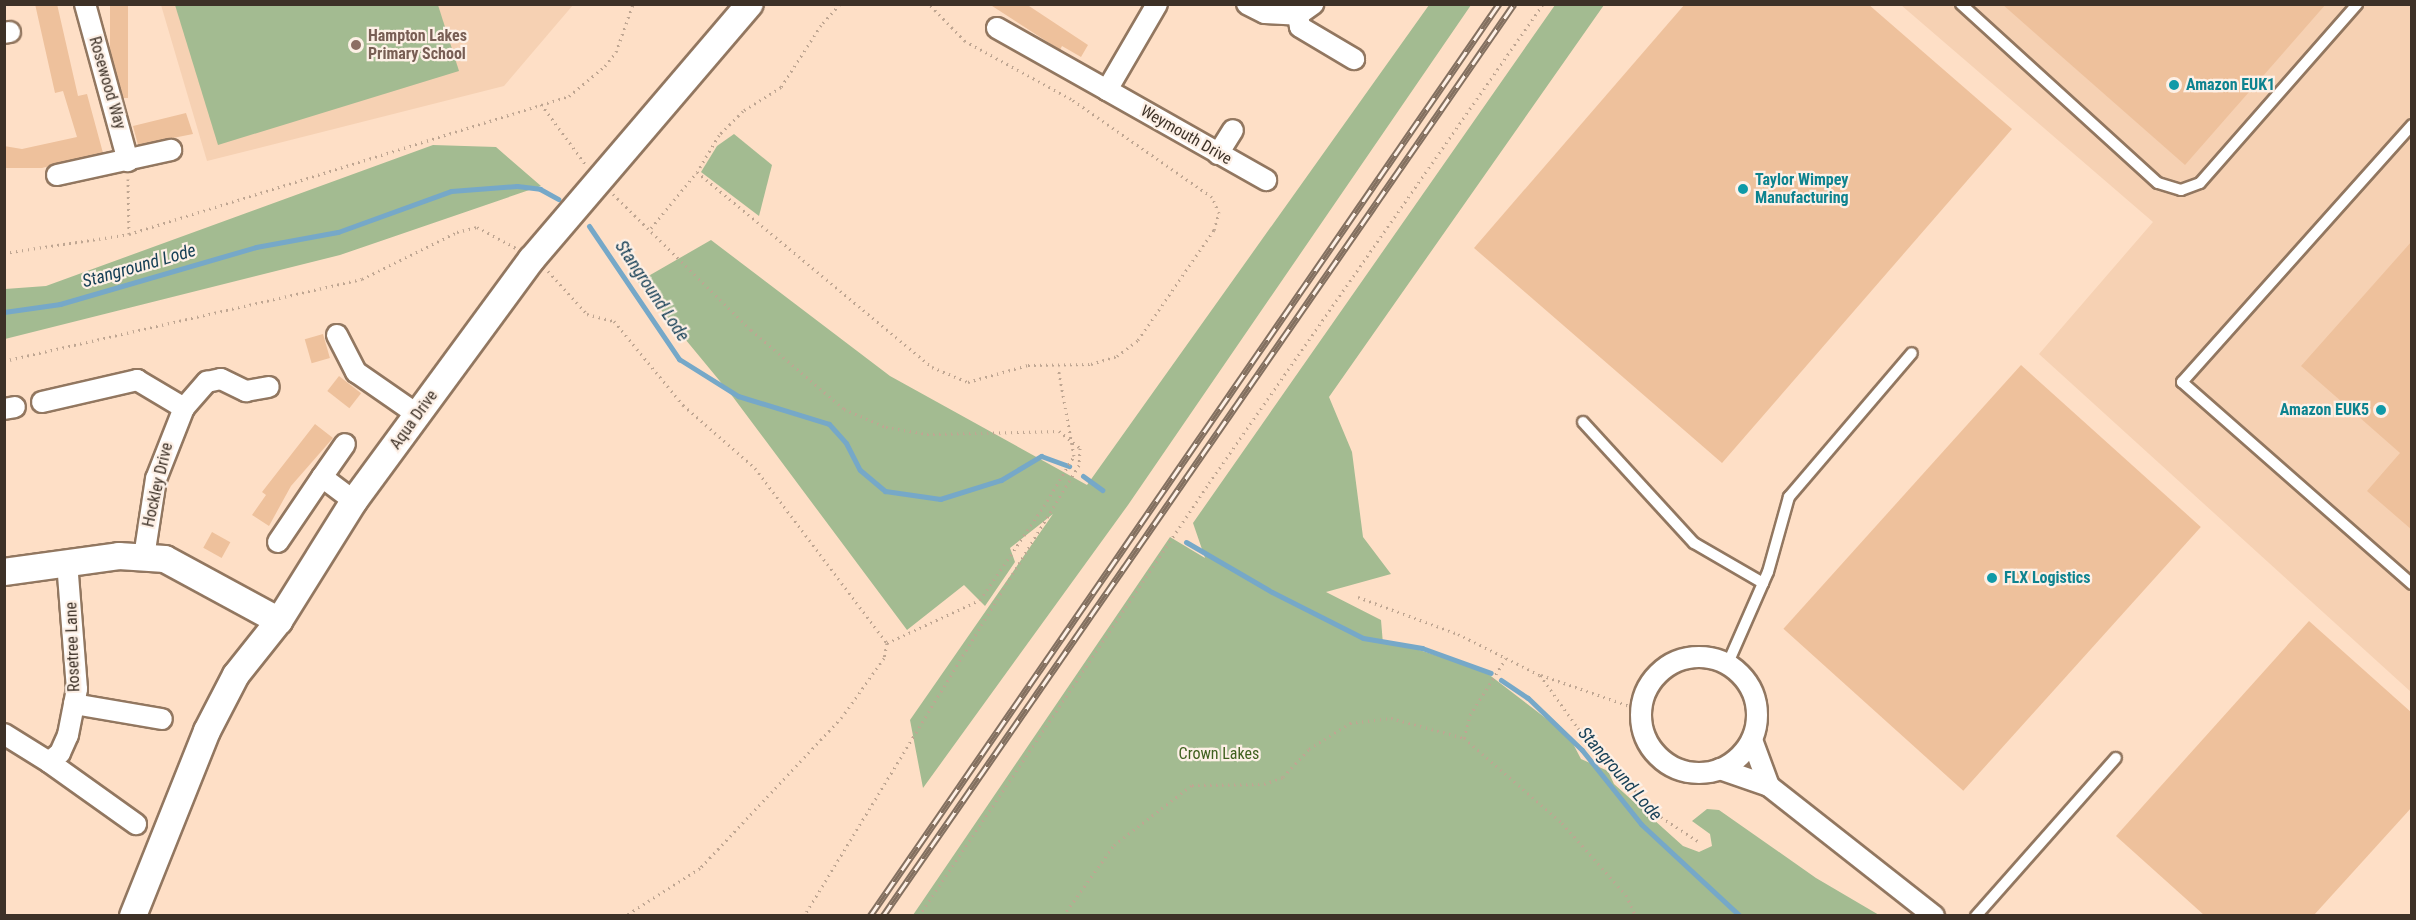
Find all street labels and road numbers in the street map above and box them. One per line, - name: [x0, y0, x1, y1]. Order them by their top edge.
- street label: Rosewood Way: [85, 34, 129, 132]
- street label: Weymouth Drive: [1137, 101, 1235, 169]
- street label: Aqua Drive: [386, 387, 442, 453]
- street label: Hockley Drive: [139, 441, 177, 529]
- street label: Rosetree Lane: [62, 602, 84, 692]

